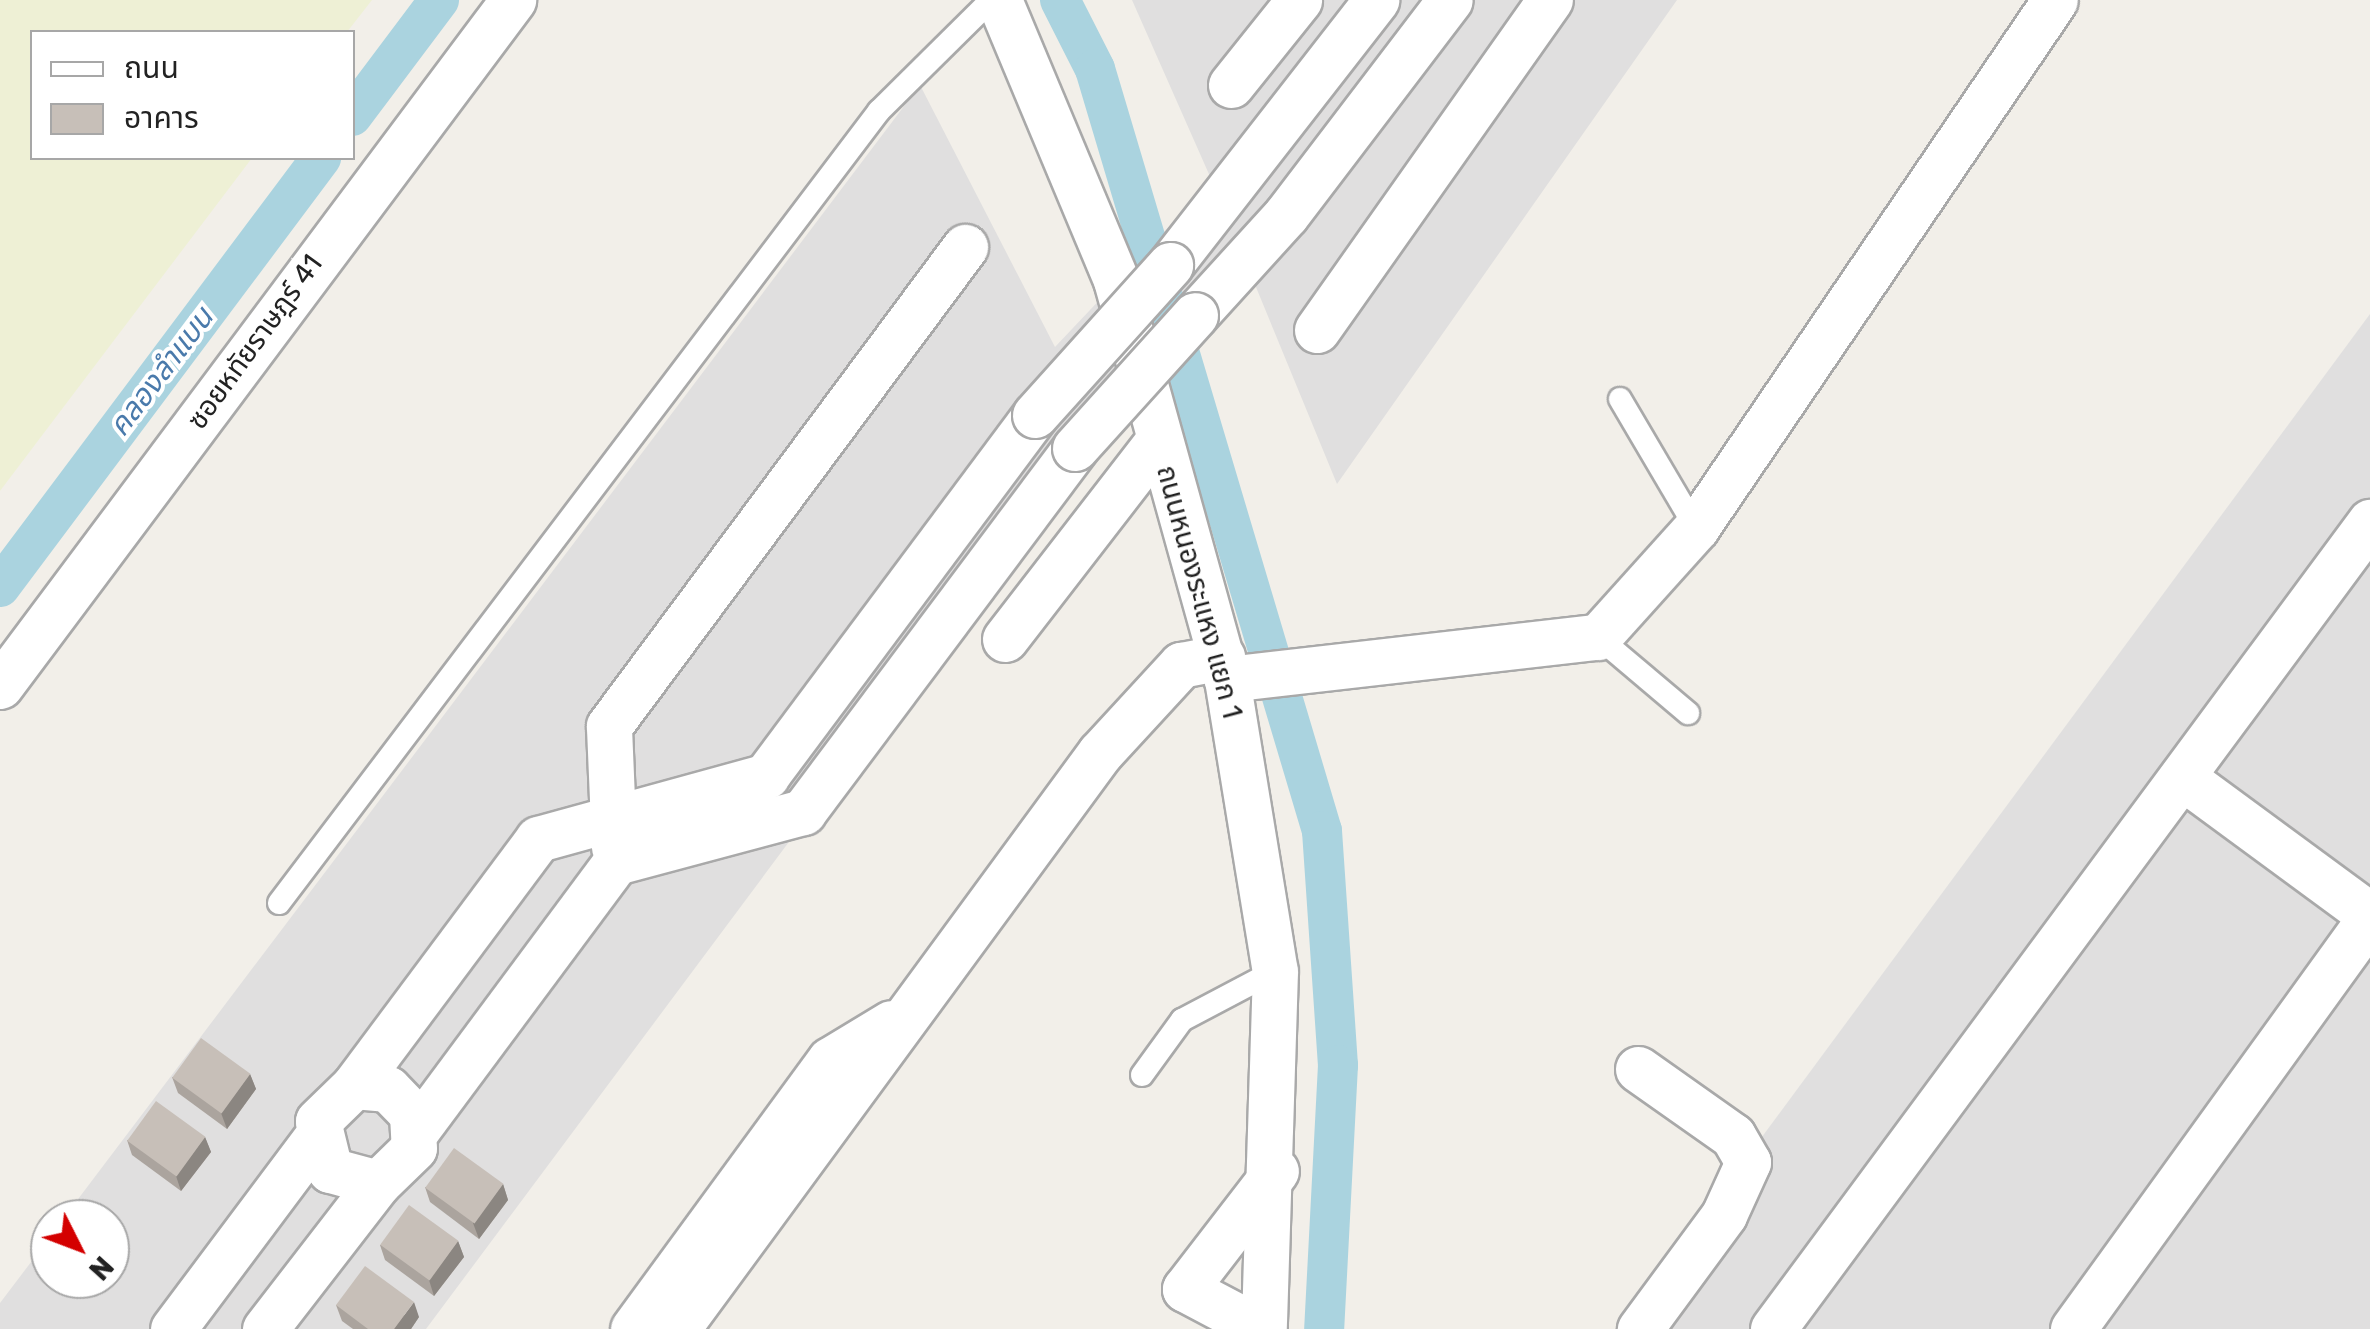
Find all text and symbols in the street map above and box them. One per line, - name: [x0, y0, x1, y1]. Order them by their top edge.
- legend: [30, 30, 355, 160]
- text: ถนน: [124, 50, 179, 86]
- text: อาคาร: [124, 100, 199, 136]
- street label: ซอยหทัยราษฎร์ 41: [180, 248, 330, 436]
- water label: คลองลำแบน: [101, 301, 221, 443]
- street label: ถนนหนองระแหง แยก 1: [1149, 462, 1249, 722]
- north arrow: [30, 1199, 130, 1299]
- text: N: [82, 1250, 120, 1287]

